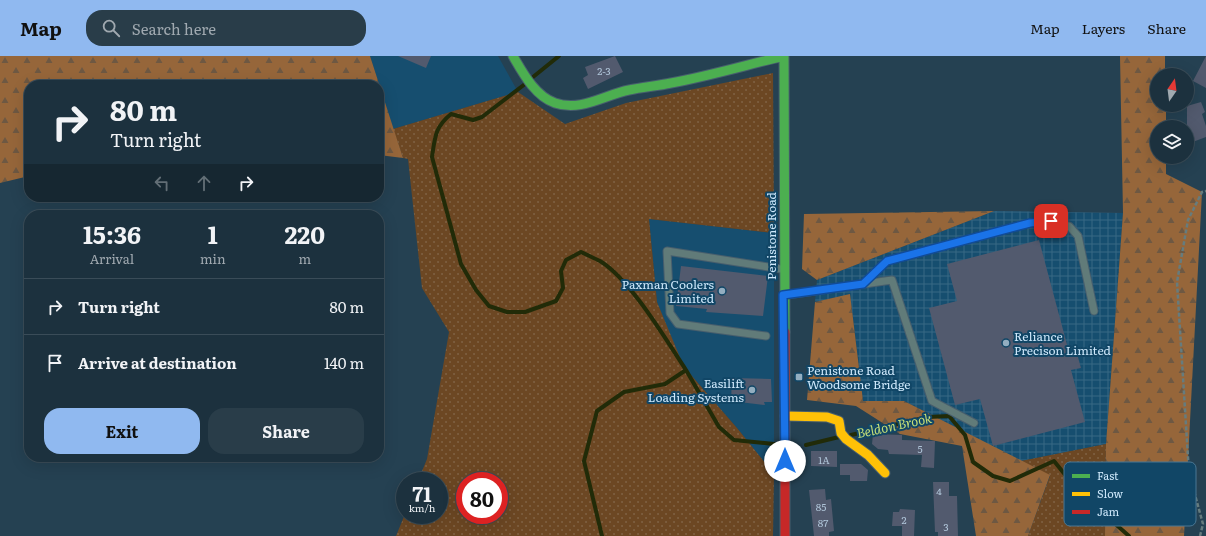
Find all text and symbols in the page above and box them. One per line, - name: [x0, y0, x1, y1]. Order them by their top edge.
- search box: [86, 10, 366, 46]
- text: Map: [20, 14, 62, 42]
- icon: search: [100, 17, 122, 39]
- text: Search here: [132, 17, 216, 40]
- text: Map: [1030, 18, 1060, 38]
- text: Layers: [1082, 18, 1125, 38]
- text: Share: [1147, 18, 1186, 38]
- house number: 2-3: [597, 63, 611, 78]
- north arrow: [1150, 68, 1194, 112]
- map controls: [1150, 68, 1194, 164]
- text: 80 m: [110, 88, 177, 130]
- icon: right: [44, 96, 96, 148]
- button: layers: [1150, 120, 1194, 164]
- text: Turn right: [110, 126, 201, 153]
- icon: left: [151, 172, 173, 194]
- icon: ahead: [193, 172, 215, 194]
- icon: right: [235, 172, 257, 194]
- street label: Penistone Road: [762, 191, 780, 280]
- pin: [1034, 204, 1068, 238]
- icon: arrive: [1040, 210, 1062, 232]
- text: 15:36: [83, 216, 141, 251]
- text: 1: [208, 216, 218, 251]
- text: 220: [284, 216, 325, 251]
- text: Arrival: [90, 249, 134, 268]
- text: min: [200, 249, 226, 268]
- text: m: [298, 249, 311, 268]
- place label: Paxman Coolers Limited: [622, 275, 715, 307]
- marker: Paxman Coolers Limited: [717, 286, 727, 296]
- text: Turn right: [78, 295, 160, 318]
- text: 80 m: [330, 295, 364, 318]
- icon: right: [44, 296, 66, 318]
- place label: Reliance Precison Limited: [1014, 327, 1112, 359]
- marker: Reliance Precison Limited: [1001, 338, 1011, 348]
- text: Arrive at destination: [78, 351, 237, 374]
- text: 140 m: [324, 351, 364, 374]
- icon: arrive: [44, 352, 66, 374]
- place label: Penistone Road Woodsome Bridge: [807, 361, 911, 393]
- marker: Penistone Road Woodsome Bridge: [794, 372, 804, 382]
- place label: Easilift Loading Systems: [648, 374, 745, 406]
- marker: Easilift Loading Systems: [747, 385, 757, 395]
- button: Exit: [44, 408, 200, 454]
- button: Share: [208, 408, 364, 454]
- water label: Beldon Brook: [855, 408, 934, 442]
- position arrow: [764, 440, 806, 482]
- house number: 5: [917, 441, 923, 456]
- house number: 1A: [818, 452, 830, 467]
- legend: [1064, 462, 1196, 526]
- text: Fast: [1097, 467, 1119, 483]
- speed limit sign: 80: [456, 472, 508, 524]
- text: 71: [412, 478, 432, 508]
- house number: 4: [936, 483, 942, 498]
- text: Slow: [1097, 485, 1123, 501]
- house number: 85: [816, 499, 826, 514]
- text: km/h: [409, 500, 435, 515]
- text: Jam: [1097, 503, 1120, 519]
- house number: 2: [901, 512, 907, 527]
- house number: 87: [818, 515, 828, 530]
- house number: 3: [943, 519, 949, 534]

